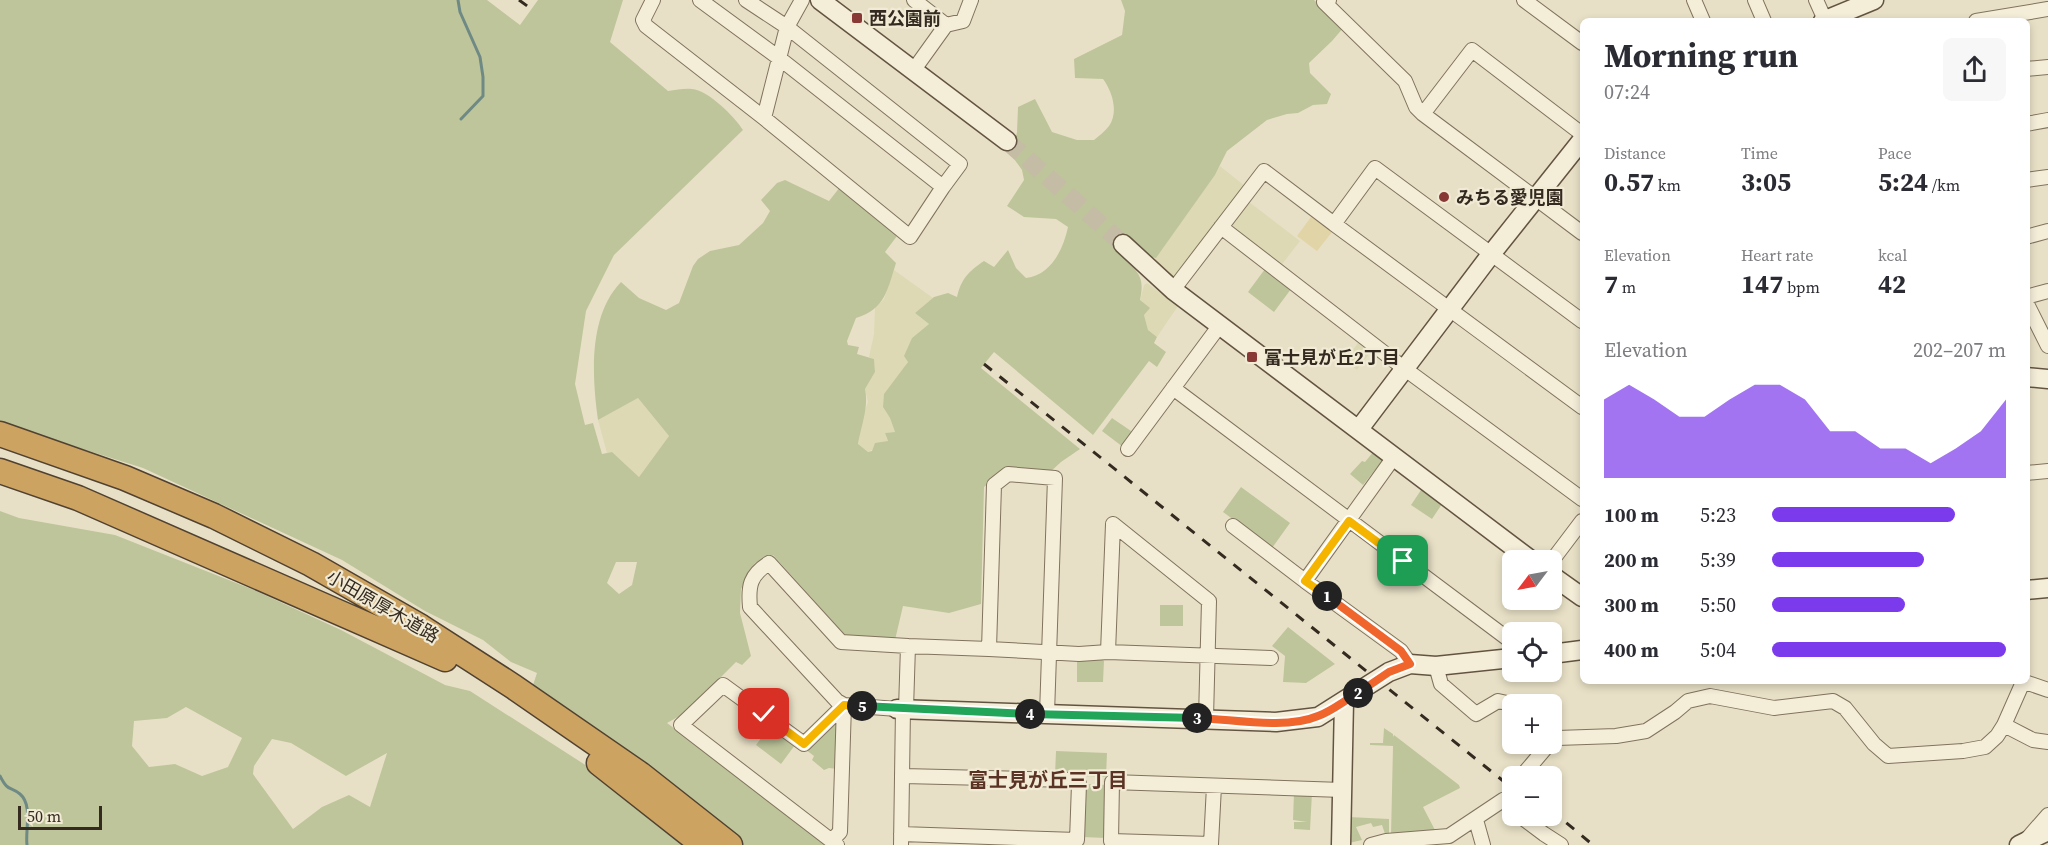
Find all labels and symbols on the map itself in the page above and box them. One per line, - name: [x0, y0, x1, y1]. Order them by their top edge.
- place label: 西公園前: [869, 6, 941, 31]
- marker: 西公園前: [850, 11, 864, 25]
- place label: みちる愛児園: [1456, 185, 1564, 210]
- marker: みちる愛児園: [1437, 190, 1451, 204]
- place label: 富士見が丘2丁目: [1264, 345, 1400, 370]
- marker: 富士見が丘2丁目: [1245, 350, 1259, 364]
- pin: [1377, 535, 1428, 586]
- north arrow: [1502, 550, 1562, 610]
- street label: 小田原厚木道路: [322, 564, 444, 648]
- pin: 1: [1312, 581, 1342, 611]
- pin: 2: [1343, 678, 1373, 708]
- pin: [738, 688, 789, 739]
- pin: 5: [847, 691, 877, 721]
- pin: 4: [1015, 699, 1045, 729]
- pin: 3: [1182, 703, 1212, 733]
- district label: 富士見が丘三丁目: [968, 766, 1128, 794]
- scale bar: [18, 803, 102, 830]

